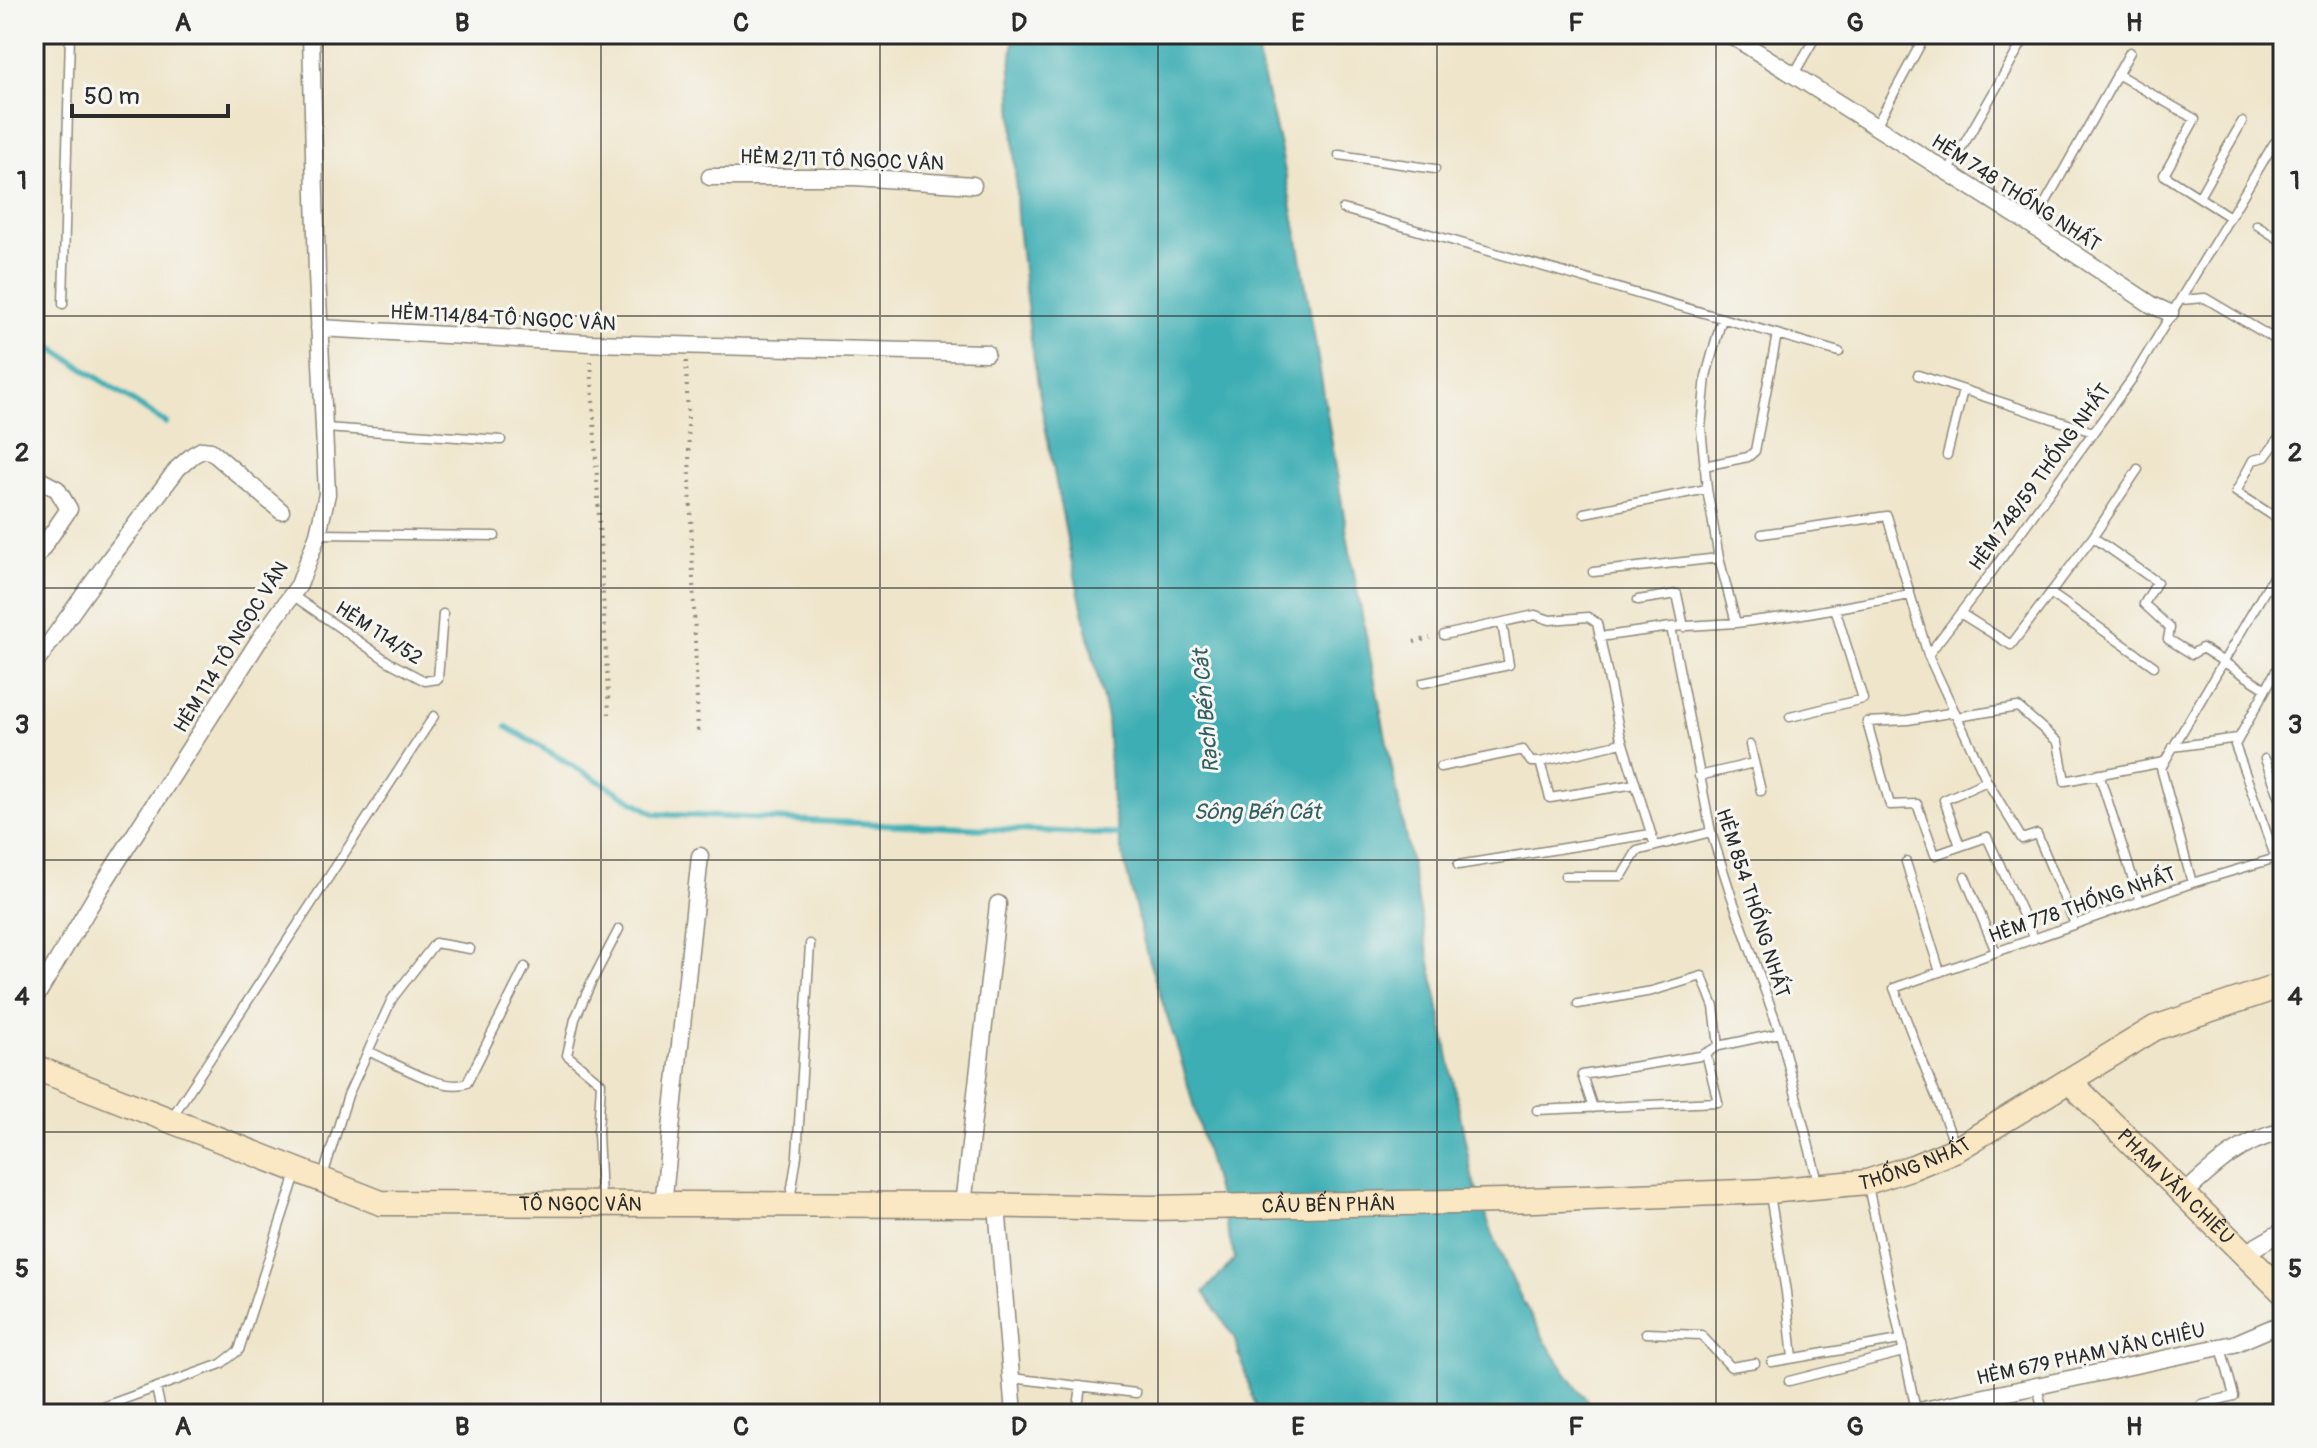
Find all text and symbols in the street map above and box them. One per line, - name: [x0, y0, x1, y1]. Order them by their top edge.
- text: A: [175, 7, 192, 39]
- text: B: [455, 7, 469, 39]
- text: C: [733, 7, 749, 39]
- text: D: [1011, 7, 1027, 39]
- text: E: [1291, 7, 1305, 39]
- text: F: [1568, 7, 1584, 39]
- text: G: [1846, 7, 1864, 39]
- text: H: [2126, 7, 2142, 39]
- scale bar: [72, 68, 228, 118]
- text: 50 m: [84, 82, 140, 111]
- street label: HẺM 748 THỐNG NHẤT: [1927, 126, 2107, 257]
- street label: HẺM 2/11 TÔ NGỌC VÂN: [740, 144, 944, 176]
- text: 1: [17, 165, 27, 197]
- text: 1: [2290, 165, 2300, 197]
- street label: HẺM 114/84 TÔ NGỌC VÂN: [389, 300, 617, 336]
- street label: HẺM 748/59 THỐNG NHẤT: [1961, 377, 2116, 575]
- text: 2: [15, 437, 29, 469]
- text: 2: [2288, 437, 2302, 469]
- street label: HẺM 114 TÔ NGỌC VÂN: [168, 557, 294, 737]
- street label: HẺM 114/52: [331, 596, 427, 670]
- water label: Rạch Bến Cát: [1186, 646, 1225, 774]
- text: 3: [15, 709, 29, 741]
- text: 3: [2288, 709, 2302, 741]
- water label: Sông Bến Cát: [1193, 798, 1323, 826]
- street label: HẺM 854 THỐNG NHẤT: [1711, 804, 1798, 1001]
- street label: HẺM 778 THỐNG NHẤT: [1984, 858, 2179, 949]
- text: 4: [14, 981, 30, 1013]
- text: 4: [2287, 981, 2303, 1013]
- street label: PHẠM VĂN CHIÊU: [2112, 1123, 2240, 1249]
- street label: THỐNG NHẤT: [1858, 1131, 1975, 1195]
- street label: CẦU BẾN PHÂN: [1261, 1190, 1395, 1218]
- street label: TÔ NGỌC VÂN: [519, 1191, 642, 1216]
- text: 5: [15, 1253, 29, 1285]
- text: 5: [2288, 1253, 2302, 1285]
- street label: HẺM 679 PHẠM VĂN CHIÊU: [1974, 1318, 2208, 1390]
- text: A: [175, 1411, 192, 1443]
- text: B: [455, 1411, 469, 1443]
- text: C: [733, 1411, 749, 1443]
- text: D: [1011, 1411, 1027, 1443]
- text: E: [1291, 1411, 1305, 1443]
- text: F: [1568, 1411, 1584, 1443]
- text: G: [1846, 1411, 1864, 1443]
- text: H: [2126, 1411, 2142, 1443]

